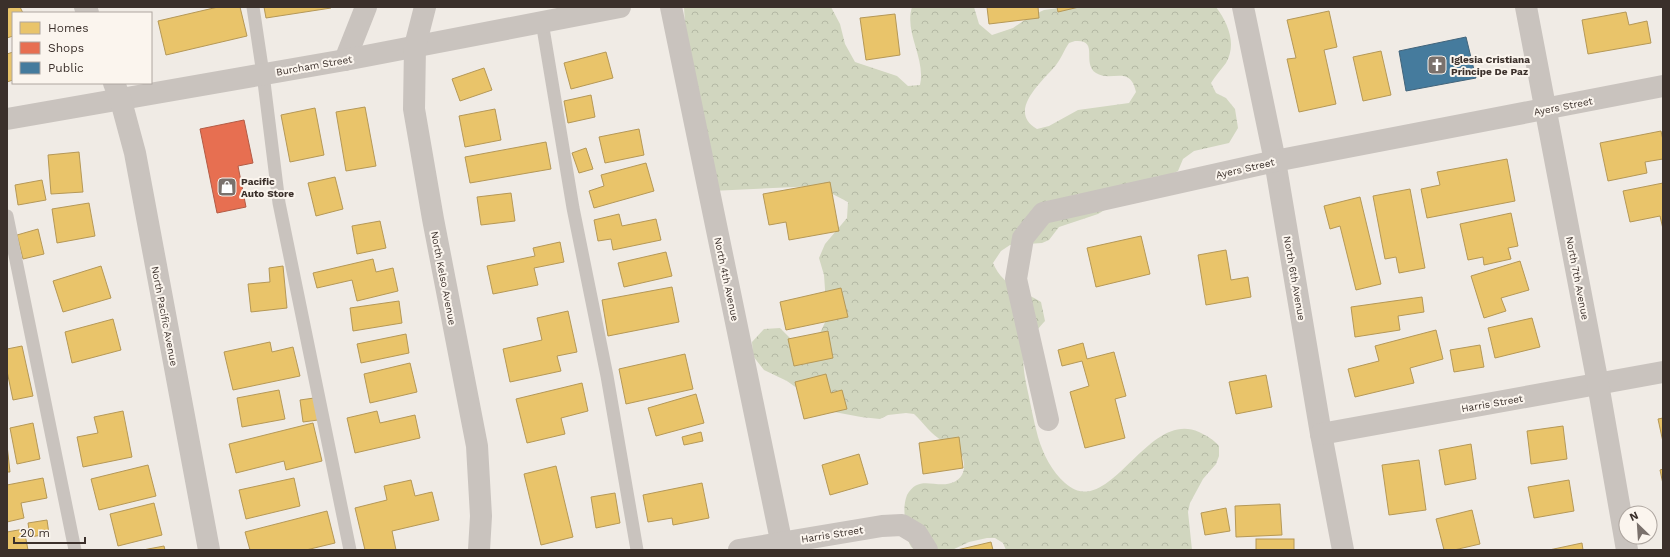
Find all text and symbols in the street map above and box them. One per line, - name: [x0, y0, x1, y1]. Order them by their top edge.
- legend: [12, 12, 152, 84]
- text: Homes: [48, 21, 89, 35]
- text: Shops: [48, 41, 84, 55]
- street label: Burcham Street: [275, 53, 354, 78]
- church icon: Iglesia Cristiana Principe De Paz: [1426, 54, 1448, 76]
- place label: Iglesia Cristiana Principe De Paz: [1451, 54, 1530, 77]
- text: Public: [48, 61, 84, 75]
- street label: Ayers Street: [1533, 95, 1594, 118]
- street label: Ayers Street: [1215, 156, 1276, 181]
- shop icon: Pacific Auto Store: [216, 176, 238, 198]
- place label: Pacific Auto Store: [241, 176, 294, 199]
- street label: North Kelso Avenue: [429, 230, 458, 326]
- street label: North 6th Avenue: [1282, 235, 1307, 321]
- street label: North 7th Avenue: [1564, 235, 1591, 321]
- street label: North 4th Avenue: [712, 236, 741, 322]
- street label: North Pacific Avenue: [149, 265, 180, 367]
- street label: Harris Street: [1460, 393, 1525, 414]
- north arrow: [1618, 505, 1658, 545]
- text: N: [1628, 509, 1640, 524]
- scale bar: [14, 519, 85, 545]
- street label: Harris Street: [800, 524, 865, 545]
- text: 20 m: [20, 526, 50, 540]

